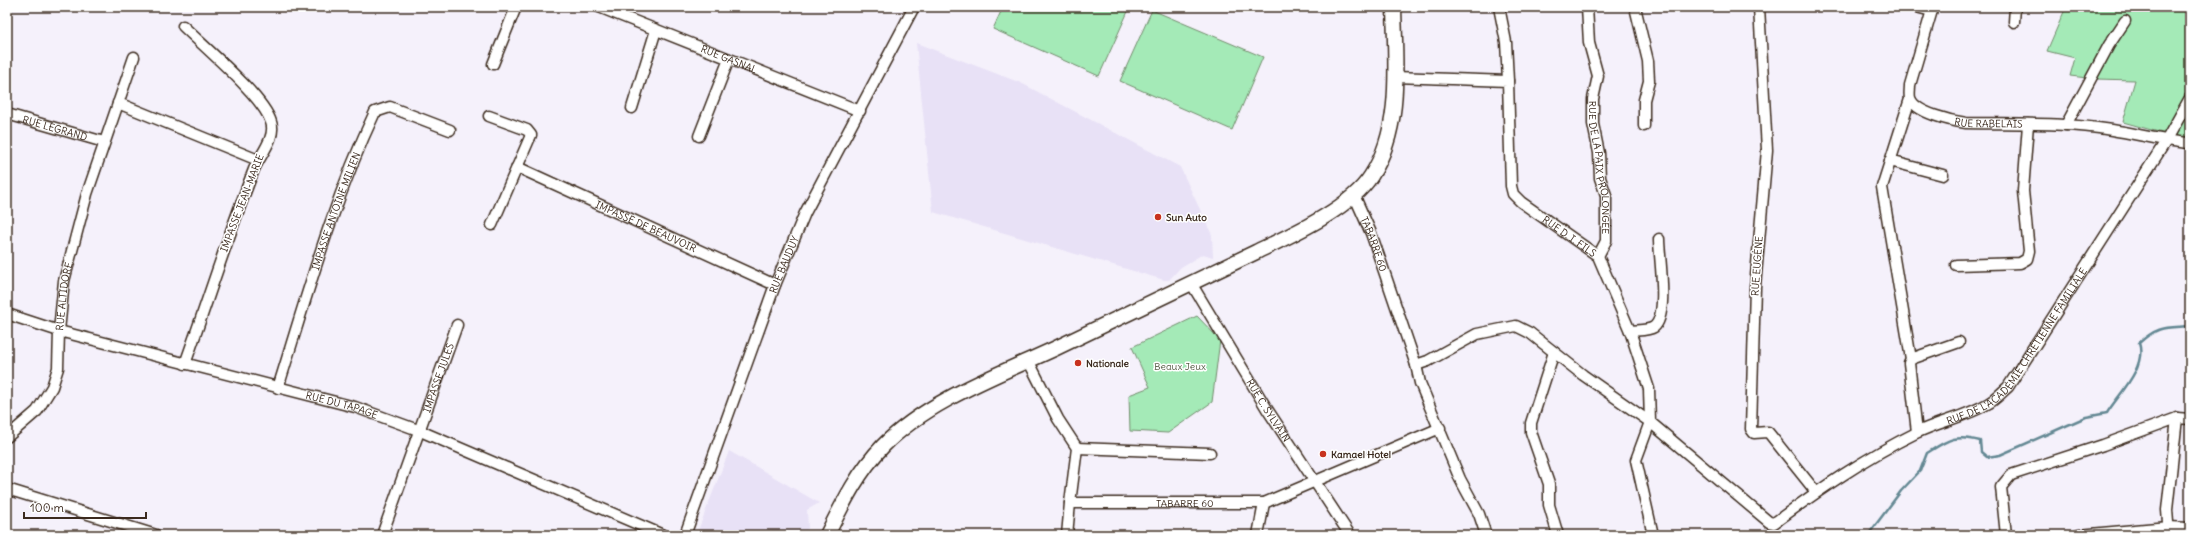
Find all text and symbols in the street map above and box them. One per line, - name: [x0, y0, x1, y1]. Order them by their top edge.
- street label: RUE GASNAL: [699, 42, 760, 76]
- street label: RUE DE LA PAIX PROLONGÉE: [1586, 101, 1613, 234]
- street label: RUE LEGRAND: [21, 112, 89, 143]
- street label: RUE RABELAIS: [1953, 115, 2023, 130]
- street label: IMPASSE ANTOINE MILIEN: [308, 150, 363, 272]
- street label: IMPASSE JEAN-MARIE: [217, 152, 267, 254]
- street label: IMPASSE DE BEAUVOIR: [594, 197, 699, 255]
- place label: Sun Auto: [1166, 211, 1207, 224]
- marker: Sun Auto: [1153, 212, 1163, 222]
- street label: RUE D. I. FILS: [1540, 213, 1599, 260]
- street label: TABARRE 60: [1358, 214, 1390, 273]
- street label: RUE BAUDUY: [766, 233, 801, 295]
- street label: RUE EUGÈNE: [1748, 235, 1766, 296]
- street label: RUE ALTIDORE: [53, 261, 75, 331]
- street label: RUE DE L'ACADÉMIE CHRÉTIENNE FAMILIALE: [1945, 265, 2090, 427]
- street label: IMPASSE JULES: [420, 341, 457, 414]
- place label: Nationale: [1086, 357, 1130, 370]
- marker: Nationale: [1073, 358, 1083, 368]
- park label: Beaux Jeux: [1154, 360, 1206, 373]
- street label: RUE C. SYLVAIN: [1244, 376, 1293, 444]
- street label: RUE DU TAPAGE: [304, 388, 380, 421]
- place label: Kamael Hotel: [1331, 448, 1391, 461]
- marker: Kamael Hotel: [1318, 449, 1328, 459]
- scale bar: [24, 494, 146, 520]
- street label: TABARRE 60: [1156, 497, 1214, 510]
- text: 100 m: [30, 500, 64, 515]

